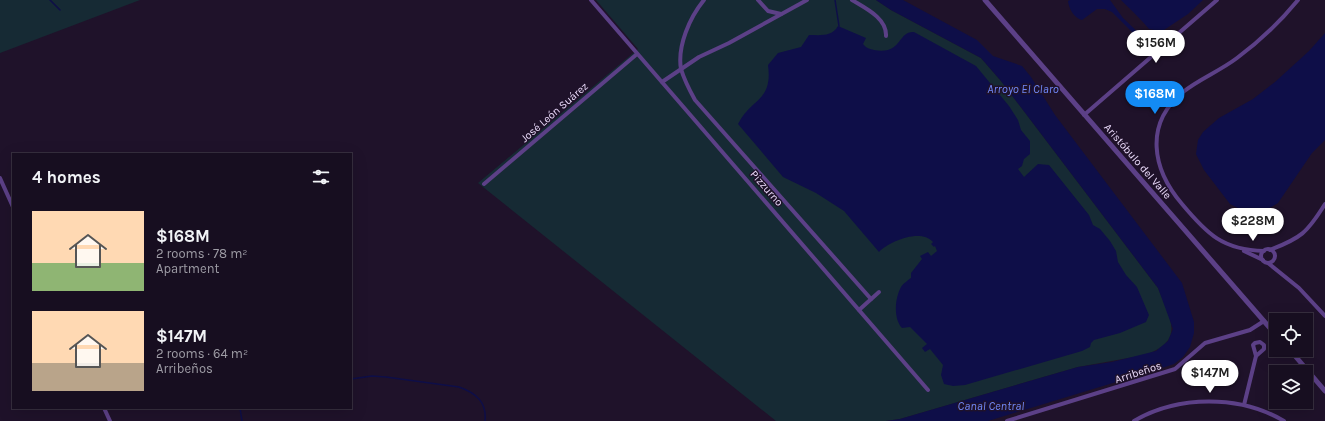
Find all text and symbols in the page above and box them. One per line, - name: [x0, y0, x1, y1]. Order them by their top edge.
- pin: $156M: [1128, 30, 1184, 64]
- text: $156M: [1136, 35, 1176, 50]
- street label: José León Suárez: [518, 80, 591, 145]
- pin: $168M: [1127, 81, 1183, 115]
- water label: Arroyo El Claro: [987, 82, 1059, 96]
- text: $168M: [1134, 86, 1176, 101]
- street label: Aristóbulo del Valle: [1101, 121, 1174, 202]
- icon: filters: [310, 166, 332, 188]
- text: 4 homes: [32, 167, 101, 187]
- street label: Pizzurno: [748, 168, 786, 209]
- pin: $228M: [1225, 208, 1281, 242]
- text: $228M: [1231, 213, 1275, 228]
- text: $168M: [156, 226, 210, 246]
- icon: home: [64, 227, 112, 275]
- text: 2 rooms · 78 m²: [156, 246, 248, 261]
- text: Apartment: [156, 261, 219, 276]
- map controls: [1269, 313, 1313, 409]
- button: locate: [1269, 313, 1313, 357]
- text: $147M: [156, 326, 207, 346]
- icon: home: [64, 327, 112, 375]
- text: 2 rooms · 64 m²: [156, 346, 248, 361]
- street label: Arribeños: [1113, 359, 1163, 386]
- pin: $147M: [1182, 360, 1238, 394]
- text: Arribeños: [156, 361, 213, 376]
- text: $147M: [1190, 365, 1230, 380]
- button: layers: [1269, 365, 1313, 409]
- water label: Canal Central: [958, 399, 1024, 413]

